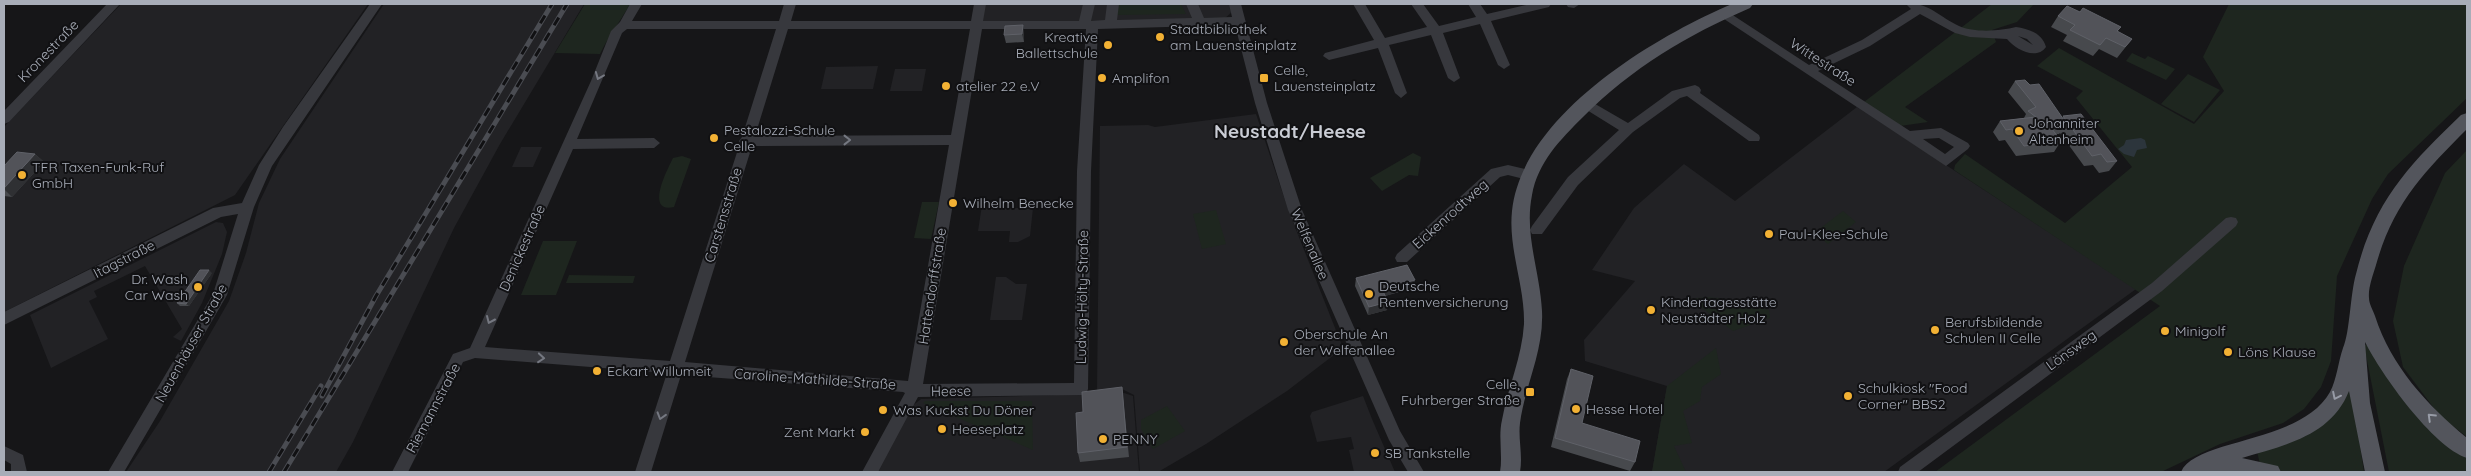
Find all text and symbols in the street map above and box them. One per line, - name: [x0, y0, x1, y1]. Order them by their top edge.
- street label: Kronestraße: [14, 16, 82, 86]
- place label: Stadtbibliothek am Lauensteinplatz: [1170, 20, 1297, 54]
- place label: Kreative Ballettschule: [1016, 28, 1098, 62]
- marker: Stadtbibliothek am Lauensteinplatz: [1154, 31, 1166, 43]
- street label: Wittestraße: [1787, 34, 1860, 90]
- marker: Kreative Ballettschule: [1102, 39, 1114, 51]
- place label: Celle, Lauensteinplatz: [1274, 61, 1376, 95]
- place label: Amplifon: [1112, 69, 1170, 87]
- one-way arrow: [595, 71, 605, 80]
- marker: Amplifon: [1096, 72, 1108, 84]
- marker: Celle, Lauensteinplatz: [1258, 72, 1270, 84]
- place label: atelier 22 e.V: [956, 77, 1040, 95]
- marker: atelier 22 e.V: [940, 80, 952, 92]
- place label: Johanniter Altenheim: [2029, 114, 2100, 148]
- district label: Neustadt/Heese: [1214, 119, 1366, 143]
- place label: Pestalozzi-Schule Celle: [724, 121, 835, 155]
- marker: Johanniter Altenheim: [2013, 125, 2025, 137]
- marker: Pestalozzi-Schule Celle: [708, 132, 720, 144]
- one-way arrow: [843, 135, 851, 145]
- place label: TFR Taxen-Funk-Ruf GmbH: [32, 158, 164, 192]
- street label: Carstensstraße: [700, 165, 746, 265]
- marker: TFR Taxen-Funk-Ruf GmbH: [16, 169, 28, 181]
- street label: Eickenrodtweg: [1408, 175, 1492, 253]
- place label: Wilhelm Benecke: [963, 194, 1074, 212]
- marker: Wilhelm Benecke: [947, 197, 959, 209]
- street label: Denickestraße: [495, 202, 549, 294]
- street label: Welfenallee: [1287, 206, 1333, 282]
- place label: Paul-Klee-Schule: [1779, 225, 1888, 243]
- street label: Hattendorffstraße: [914, 226, 950, 346]
- marker: Paul-Klee-Schule: [1763, 228, 1775, 240]
- street label: Ludwig-Hölty-Straße: [1072, 230, 1092, 364]
- street label: Itagstraße: [90, 236, 158, 282]
- place label: Dr. Wash Car Wash: [125, 270, 188, 304]
- place label: Deutsche Rentenversicherung: [1379, 277, 1508, 311]
- street label: Neuenhäuser Straße: [151, 281, 231, 405]
- marker: Dr. Wash Car Wash: [192, 281, 204, 293]
- marker: Deutsche Rentenversicherung: [1363, 288, 1375, 300]
- place label: Kindertagesstätte Neustädter Holz: [1661, 293, 1777, 327]
- marker: Kindertagesstätte Neustädter Holz: [1645, 304, 1657, 316]
- place label: Berufsbildende Schulen II Celle: [1945, 313, 2043, 347]
- one-way arrow: [485, 315, 496, 324]
- place label: Minigolf: [2175, 322, 2226, 340]
- marker: Berufsbildende Schulen II Celle: [1929, 324, 1941, 336]
- place label: Oberschule An der Welfenallee: [1294, 325, 1395, 359]
- marker: Minigolf: [2159, 325, 2171, 337]
- street label: Lönsweg: [2042, 326, 2100, 374]
- marker: Oberschule An der Welfenallee: [1278, 336, 1290, 348]
- place label: Löns Klause: [2238, 343, 2316, 361]
- marker: Löns Klause: [2222, 346, 2234, 358]
- one-way arrow: [538, 352, 546, 363]
- street label: Riemannstraße: [402, 360, 464, 456]
- place label: Eckart Willumeit: [607, 362, 712, 380]
- street label: Caroline-Mathilde-Straße: [733, 364, 897, 394]
- marker: Eckart Willumeit: [591, 365, 603, 377]
- place label: Celle, Fuhrberger Straße: [1401, 375, 1520, 409]
- place label: Schulkiosk "Food Corner" BBS2: [1858, 379, 1968, 413]
- street label: Heese: [931, 382, 971, 400]
- marker: Celle, Fuhrberger Straße: [1524, 386, 1536, 398]
- marker: Schulkiosk "Food Corner" BBS2: [1842, 390, 1854, 402]
- one-way arrow: [2332, 390, 2342, 399]
- place label: Hesse Hotel: [1586, 400, 1663, 418]
- place label: Was Kuckst Du Döner: [893, 401, 1035, 419]
- marker: Hesse Hotel: [1570, 403, 1582, 415]
- marker: Was Kuckst Du Döner: [877, 404, 889, 416]
- one-way arrow: [657, 411, 667, 419]
- one-way arrow: [2427, 414, 2436, 423]
- place label: Heeseplatz: [952, 420, 1024, 438]
- place label: Zent Markt: [784, 423, 855, 441]
- marker: Heeseplatz: [936, 423, 948, 435]
- marker: Zent Markt: [859, 426, 871, 438]
- place label: PENNY: [1113, 430, 1158, 448]
- marker: PENNY: [1097, 433, 1109, 445]
- place label: SB Tankstelle: [1385, 444, 1470, 462]
- marker: SB Tankstelle: [1369, 447, 1381, 459]

